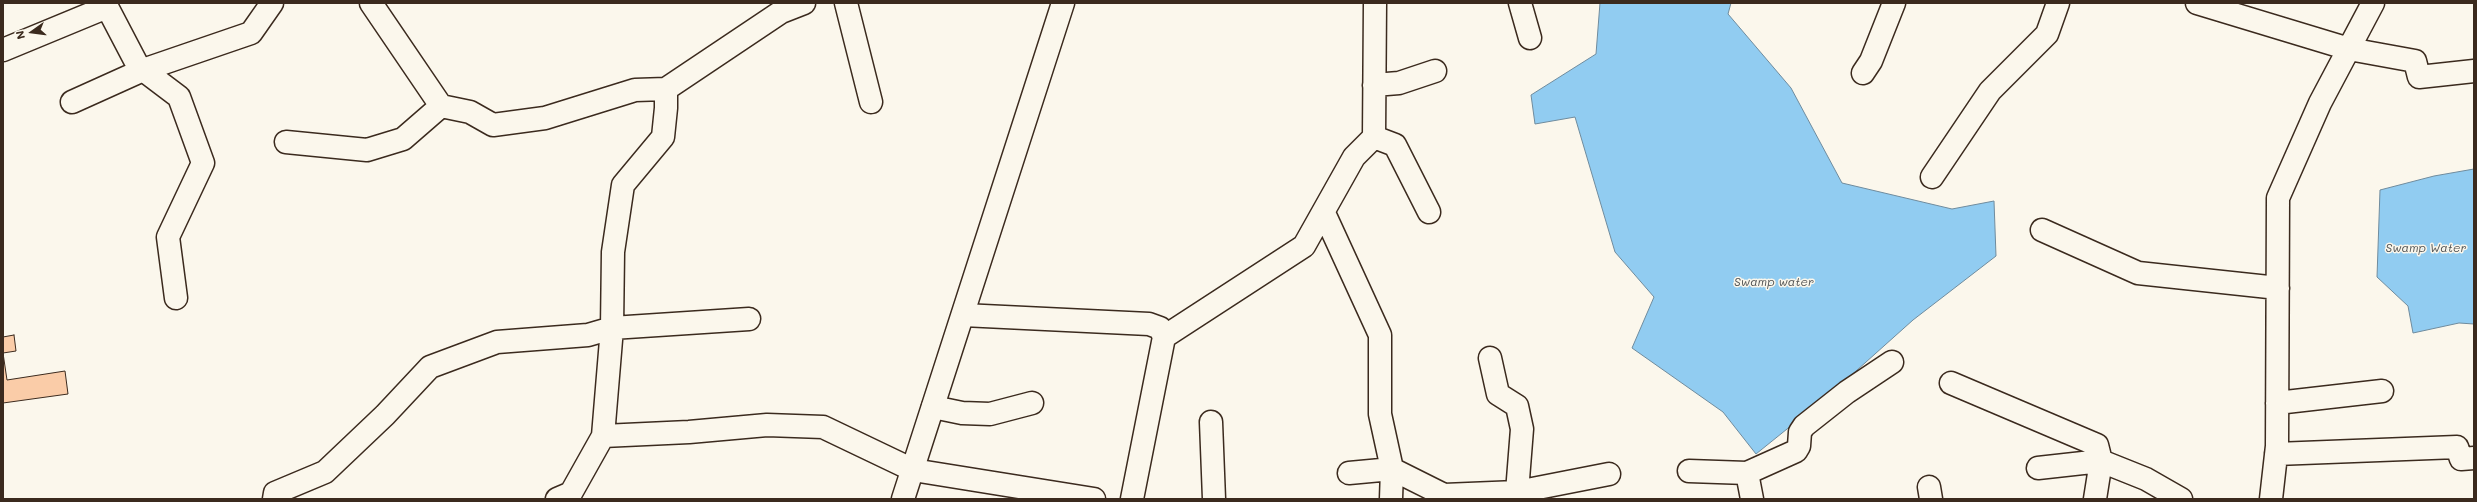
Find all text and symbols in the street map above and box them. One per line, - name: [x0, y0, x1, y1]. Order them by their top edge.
- north arrow: [12, 12, 52, 52]
- text: N: [12, 29, 28, 41]
- water label: Swamp Water: [2385, 241, 2467, 255]
- water label: Swamp water: [1734, 275, 1814, 289]

